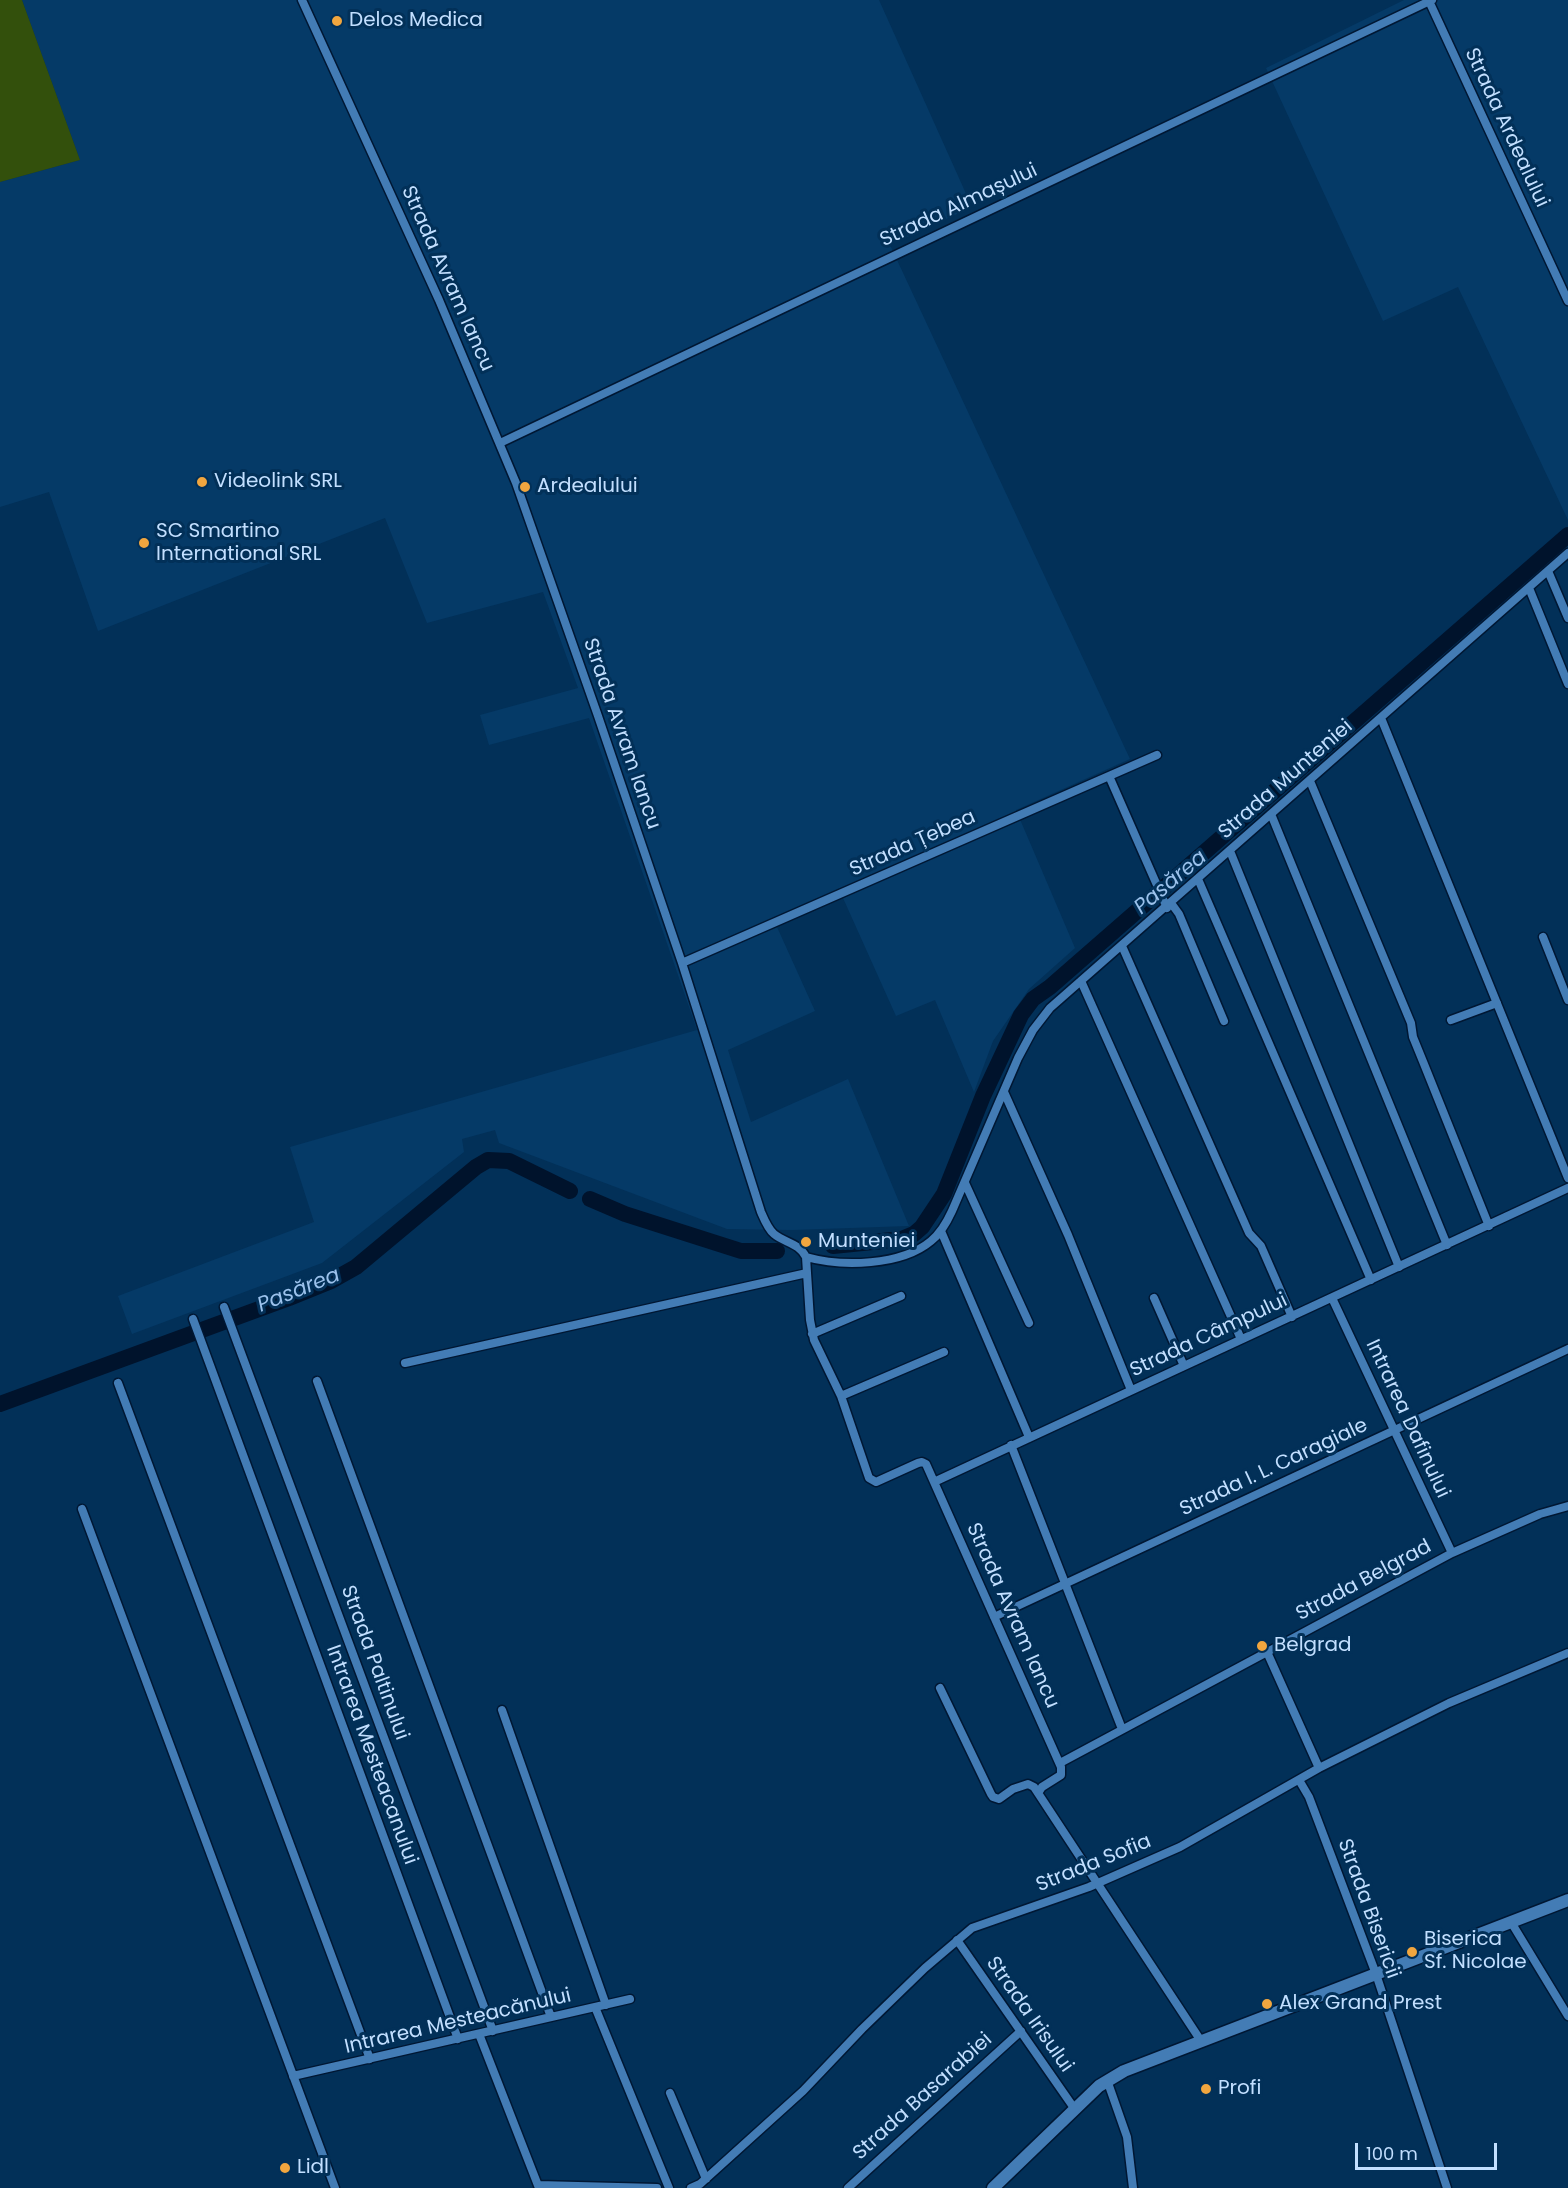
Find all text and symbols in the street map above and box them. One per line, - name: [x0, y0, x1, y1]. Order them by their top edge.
- place label: Delos Medica: [349, 9, 483, 33]
- marker: Delos Medica: [330, 14, 344, 28]
- street label: Strada Ardealului: [1459, 44, 1553, 212]
- street label: Strada Almașului: [877, 159, 1041, 253]
- street label: Strada Avram Iancu: [395, 183, 499, 375]
- place label: Videolink SRL: [214, 470, 342, 494]
- marker: Videolink SRL: [195, 475, 209, 489]
- place label: Ardealului: [537, 475, 638, 499]
- marker: Ardealului: [518, 480, 532, 494]
- place label: SC Smartino International SRL: [156, 520, 321, 567]
- marker: SC Smartino International SRL: [137, 536, 151, 550]
- street label: Strada Avram Iancu: [577, 635, 665, 833]
- street label: Strada Munteniei: [1214, 715, 1358, 845]
- street label: Strada Țebea: [846, 806, 980, 882]
- water label: Pasărea: [1130, 846, 1212, 920]
- place label: Munteniei: [818, 1230, 916, 1254]
- marker: Munteniei: [799, 1235, 813, 1249]
- water label: Pasărea: [254, 1263, 344, 1319]
- street label: Strada Câmpului: [1126, 1289, 1292, 1383]
- street label: Intrarea Dafinului: [1360, 1336, 1454, 1502]
- street label: Strada I. L. Caragiale: [1176, 1414, 1372, 1522]
- street label: Strada Avram Iancu: [960, 1520, 1064, 1712]
- street label: Strada Belgrad: [1292, 1535, 1436, 1627]
- street label: Strada Paltinului: [335, 1582, 413, 1744]
- place label: Belgrad: [1274, 1634, 1352, 1658]
- marker: Belgrad: [1255, 1639, 1269, 1653]
- street label: Intrarea Mesteacanului: [320, 1642, 422, 1868]
- street label: Strada Sofia: [1033, 1830, 1155, 1898]
- street label: Strada Bisericii: [1332, 1836, 1404, 1982]
- place label: Biserica Sf. Nicolae: [1424, 1928, 1527, 1975]
- marker: Biserica Sf. Nicolae: [1405, 1945, 1419, 1959]
- street label: Strada Irisului: [980, 1953, 1078, 2077]
- street label: Intrarea Mesteacănului: [342, 1984, 574, 2060]
- place label: Alex Grand Prest: [1279, 1992, 1442, 2016]
- marker: Alex Grand Prest: [1260, 1997, 1274, 2011]
- street label: Strada Basarabiei: [849, 2028, 997, 2166]
- place label: Profi: [1218, 2077, 1261, 2101]
- marker: Profi: [1199, 2082, 1213, 2096]
- scale bar: [1358, 2131, 1500, 2169]
- text: 100 m: [1366, 2141, 1418, 2166]
- place label: Lidl: [297, 2156, 329, 2180]
- marker: Lidl: [278, 2161, 292, 2175]

